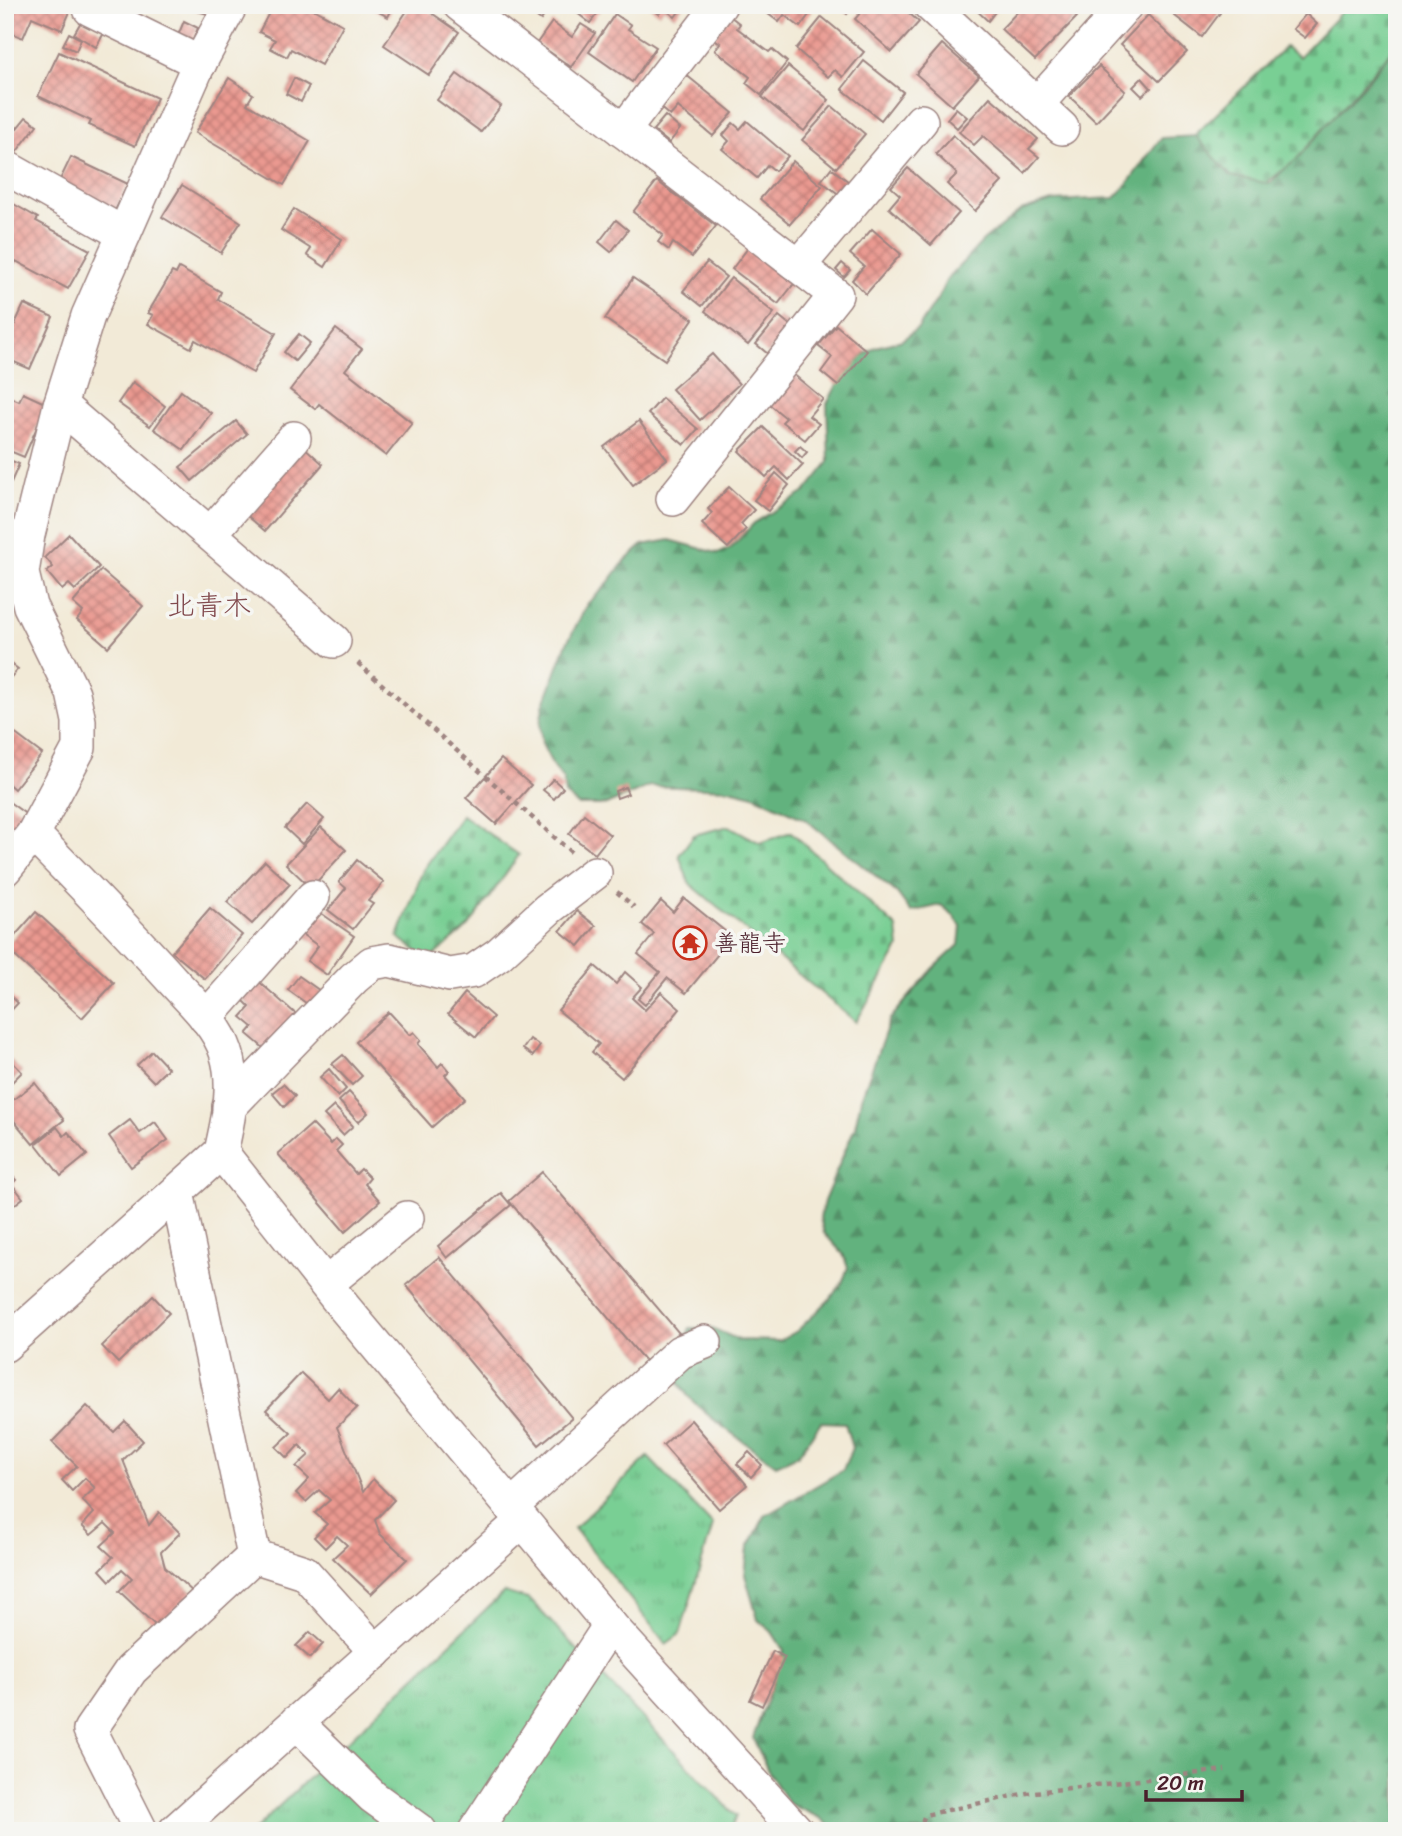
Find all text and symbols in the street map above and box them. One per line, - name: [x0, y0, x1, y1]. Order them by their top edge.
- district label: 北青木: [167, 581, 251, 630]
- place label: 善龍寺: [714, 922, 786, 964]
- temple icon: 善龍寺: [671, 924, 709, 962]
- scale bar: [1146, 1759, 1243, 1803]
- text: 20 m: [1157, 1764, 1204, 1802]

